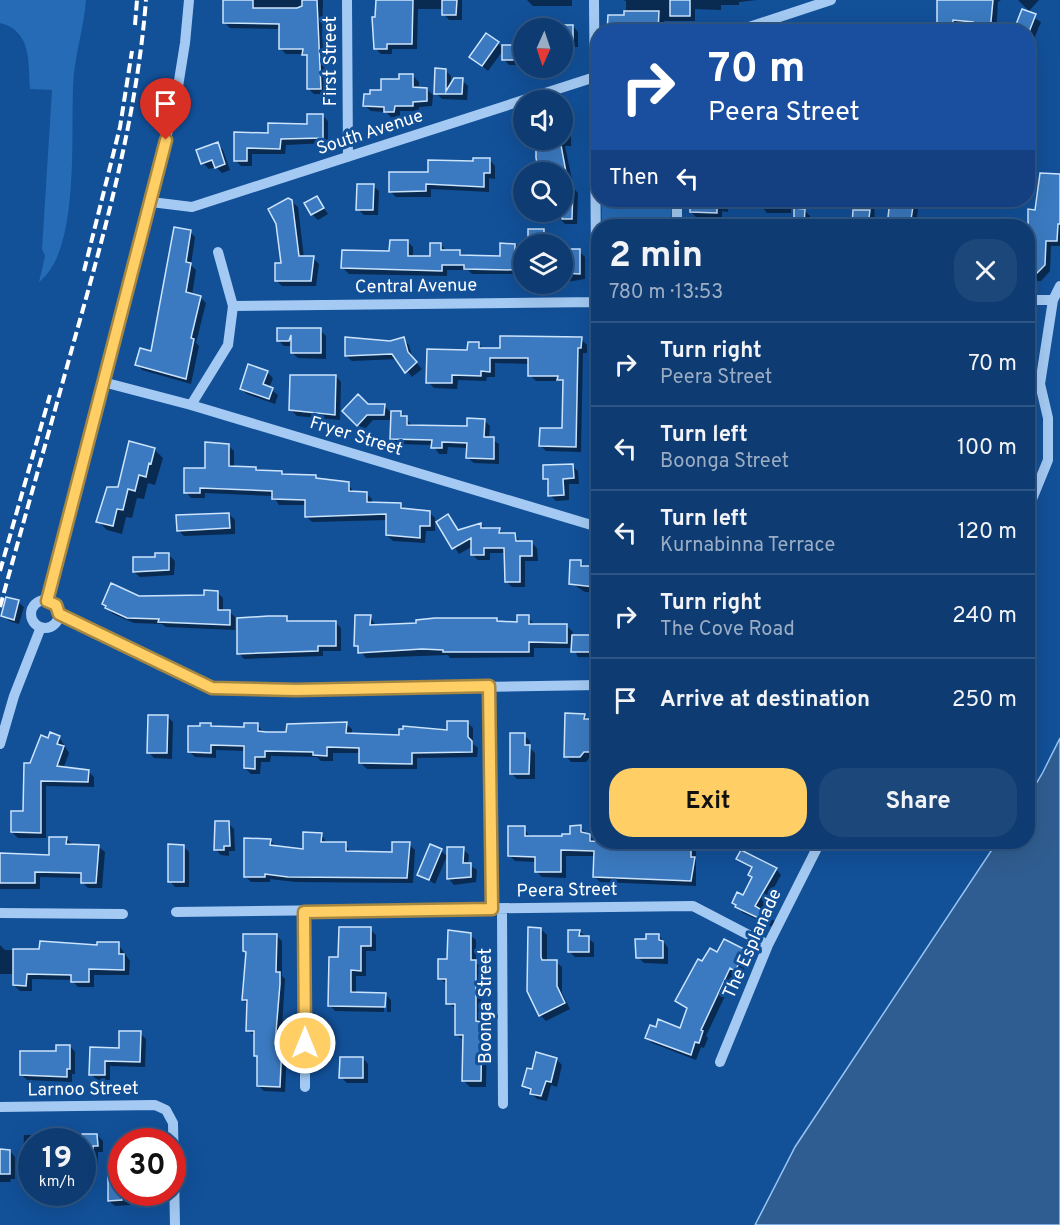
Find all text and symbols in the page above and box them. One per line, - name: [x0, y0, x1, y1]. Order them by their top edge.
- street label: First Street: [320, 16, 343, 106]
- north arrow: [513, 18, 573, 78]
- map controls: [513, 18, 573, 294]
- text: 70 m: [708, 44, 806, 97]
- icon: right: [609, 48, 687, 126]
- pin: [140, 78, 191, 140]
- icon: arrive: [149, 87, 182, 120]
- button: sound: [513, 90, 573, 150]
- text: Peera Street: [708, 96, 860, 130]
- street label: South Avenue: [314, 105, 426, 161]
- button: search: [513, 162, 573, 222]
- icon: left: [671, 162, 704, 195]
- text: Then: [609, 165, 659, 192]
- button: layers: [513, 234, 573, 294]
- text: 2 min: [609, 234, 703, 280]
- button: close: [954, 239, 1017, 302]
- street label: Central Avenue: [355, 274, 477, 300]
- text: 780 m · 13:53: [609, 280, 723, 306]
- text: Turn right: [660, 338, 762, 365]
- icon: right: [609, 348, 642, 381]
- text: 70 m: [968, 351, 1017, 378]
- text: Peera Street: [660, 365, 772, 391]
- street label: Fryer Street: [307, 412, 405, 462]
- text: Turn left: [660, 422, 748, 449]
- icon: left: [609, 432, 642, 465]
- text: 100 m: [957, 435, 1017, 462]
- text: Boonga Street: [660, 449, 789, 475]
- text: Turn left: [660, 506, 748, 533]
- icon: left: [609, 516, 642, 549]
- text: 120 m: [957, 519, 1017, 546]
- text: Kurnabinna Terrace: [660, 533, 835, 559]
- text: Turn right: [660, 590, 762, 617]
- icon: right: [609, 600, 642, 633]
- text: 240 m: [952, 603, 1017, 630]
- text: The Cove Road: [660, 617, 795, 643]
- icon: arrive: [609, 684, 642, 717]
- text: Arrive at destination: [660, 687, 870, 714]
- text: 250 m: [952, 687, 1017, 714]
- button: Exit: [609, 768, 807, 837]
- button: Share: [819, 768, 1017, 837]
- street label: Peera Street: [516, 879, 618, 903]
- street label: The Esplanade: [718, 885, 788, 1003]
- street label: Boonga Street: [475, 948, 498, 1064]
- position arrow: [273, 1011, 337, 1075]
- street label: Larnoo Street: [27, 1078, 139, 1102]
- speed limit sign: 30: [108, 1128, 186, 1206]
- text: 19: [42, 1141, 72, 1178]
- text: km/h: [39, 1173, 75, 1192]

